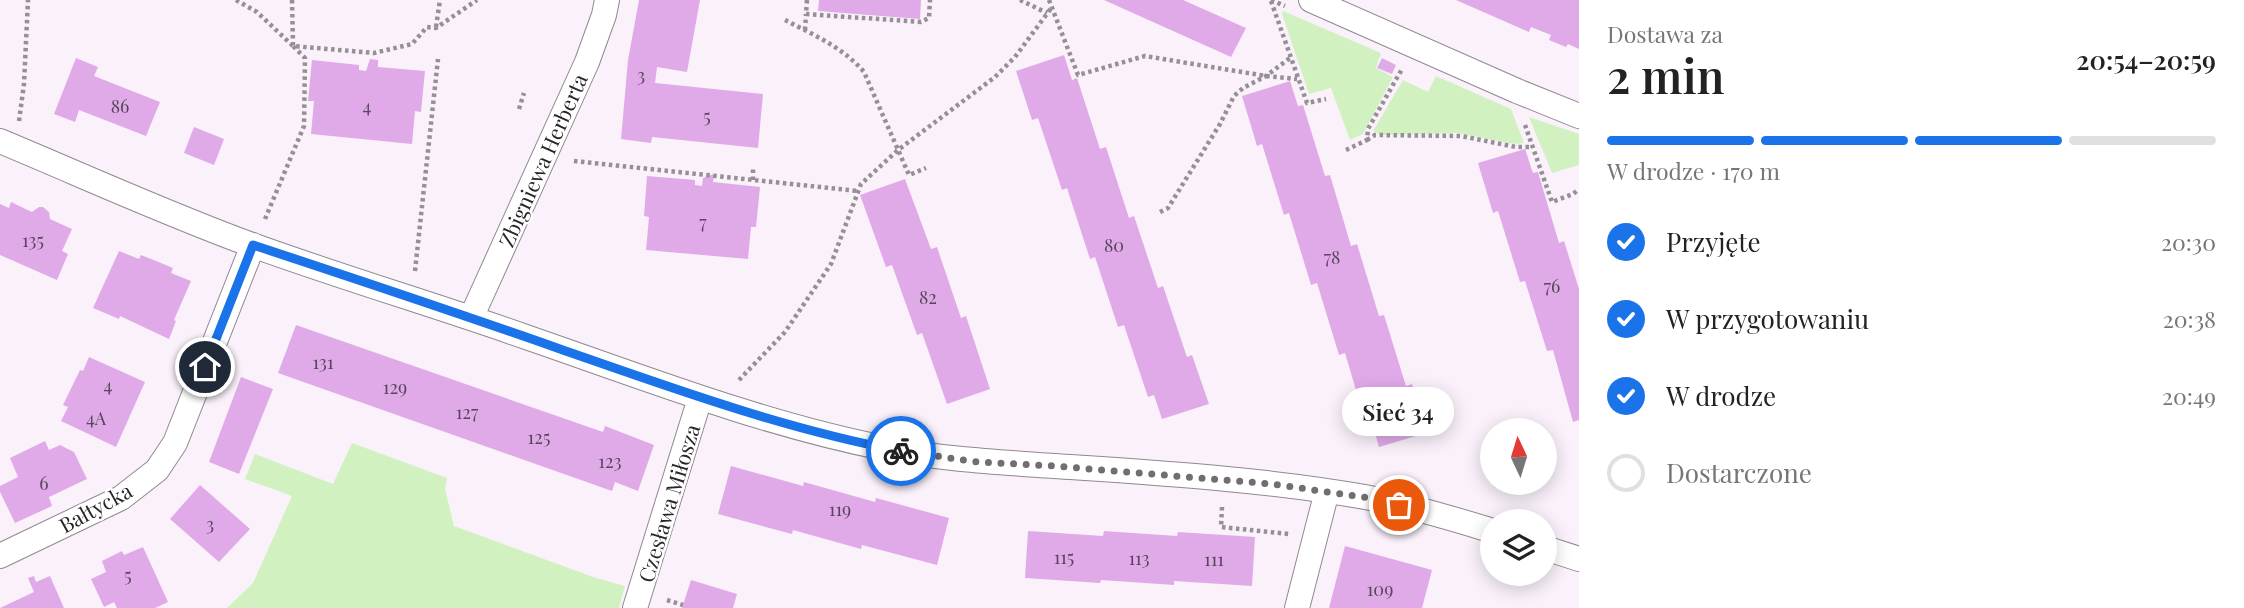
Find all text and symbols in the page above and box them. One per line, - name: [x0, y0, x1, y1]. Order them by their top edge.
- text: Dostawa za: [1607, 18, 1723, 49]
- text: 20:54–20:59: [2076, 42, 2216, 77]
- text: 2 min: [1607, 44, 1725, 106]
- house number: 3: [637, 63, 645, 87]
- street label: Zbigniewa Herberta: [491, 68, 593, 251]
- house number: 86: [111, 94, 129, 118]
- house number: 4: [363, 94, 372, 118]
- house number: 5: [703, 104, 711, 128]
- text: W drodze · 170 m: [1607, 155, 1780, 186]
- house number: 7: [699, 210, 707, 234]
- icon: check: [1607, 223, 1645, 261]
- text: Przyjęte: [1666, 224, 1761, 259]
- text: 20:30: [2161, 226, 2216, 257]
- house number: 135: [22, 228, 44, 252]
- house number: 80: [1104, 233, 1124, 257]
- house number: 78: [1324, 245, 1340, 269]
- house number: 76: [1544, 274, 1560, 298]
- house number: 82: [919, 285, 937, 309]
- icon: check: [1607, 300, 1645, 338]
- text: W przygotowaniu: [1666, 301, 1869, 336]
- text: 20:38: [2163, 303, 2216, 334]
- pin: [175, 337, 235, 397]
- icon: home: [186, 348, 224, 386]
- house number: 131: [312, 350, 334, 374]
- house number: 4: [104, 373, 113, 397]
- house number: 129: [383, 375, 407, 399]
- icon: check: [1607, 377, 1645, 415]
- text: W drodze: [1666, 378, 1776, 413]
- text: 20:49: [2162, 380, 2216, 411]
- callout: Sieć 34: [1343, 386, 1455, 435]
- text: Sieć 34: [1362, 396, 1434, 427]
- house number: 127: [456, 400, 479, 424]
- house number: 4A: [86, 406, 107, 430]
- courier: [866, 416, 936, 486]
- north arrow: [1480, 418, 1558, 495]
- map controls: [1480, 418, 1557, 586]
- street label: Czesława Miłosza: [631, 420, 706, 585]
- house number: 125: [528, 425, 550, 449]
- icon: bike: [882, 432, 920, 470]
- house number: 123: [598, 449, 622, 473]
- text: Dostarczone: [1666, 455, 1812, 490]
- house number: 6: [39, 471, 49, 495]
- street label: Bałtycka: [53, 475, 137, 538]
- pin: [1369, 475, 1429, 535]
- icon: bag: [1380, 486, 1418, 524]
- house number: 119: [829, 497, 851, 521]
- button: layers: [1480, 509, 1557, 586]
- house number: 3: [206, 512, 214, 536]
- house number: 115: [1054, 545, 1074, 569]
- house number: 113: [1128, 546, 1150, 570]
- house number: 111: [1204, 547, 1224, 571]
- house number: 5: [124, 563, 132, 587]
- house number: 109: [1367, 577, 1393, 601]

